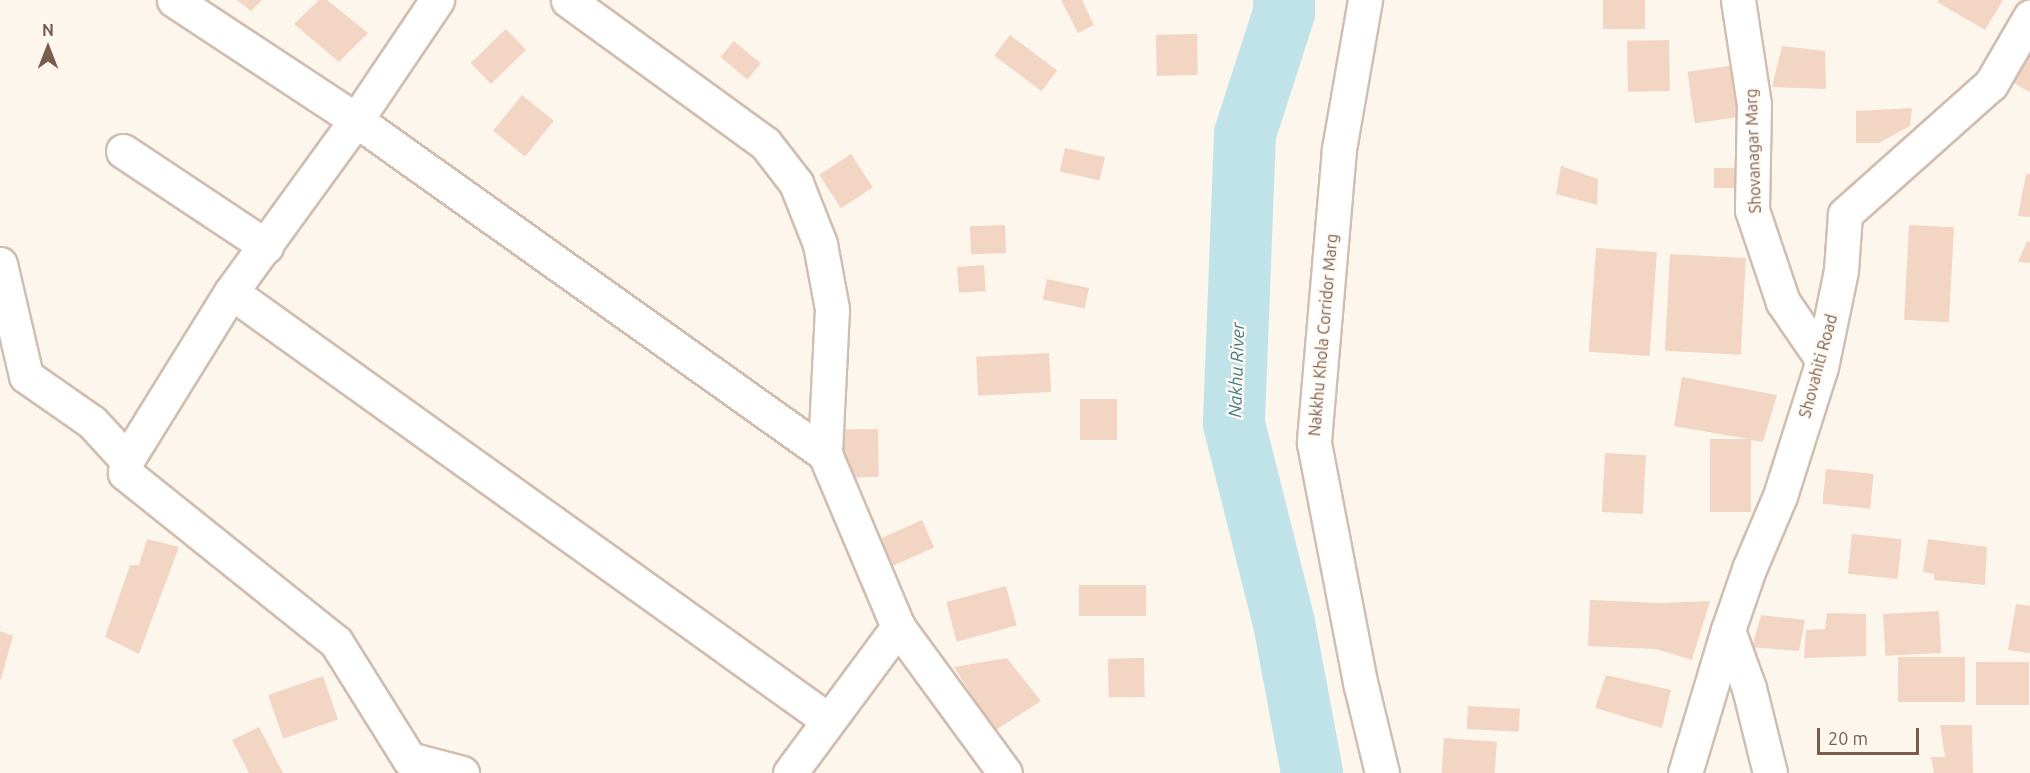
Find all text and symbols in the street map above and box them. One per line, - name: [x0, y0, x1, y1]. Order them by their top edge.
- north arrow: [18, 18, 78, 78]
- text: N: [42, 21, 54, 39]
- street label: Shovanagar Marg: [1741, 88, 1765, 214]
- street label: Nakkhu Khola Corridor Marg: [1305, 233, 1341, 437]
- street label: Shovahiti Road: [1795, 312, 1841, 420]
- water label: Nakhu River: [1224, 322, 1248, 418]
- scale bar: [1820, 716, 1922, 754]
- text: 20 m: [1828, 728, 1868, 748]

